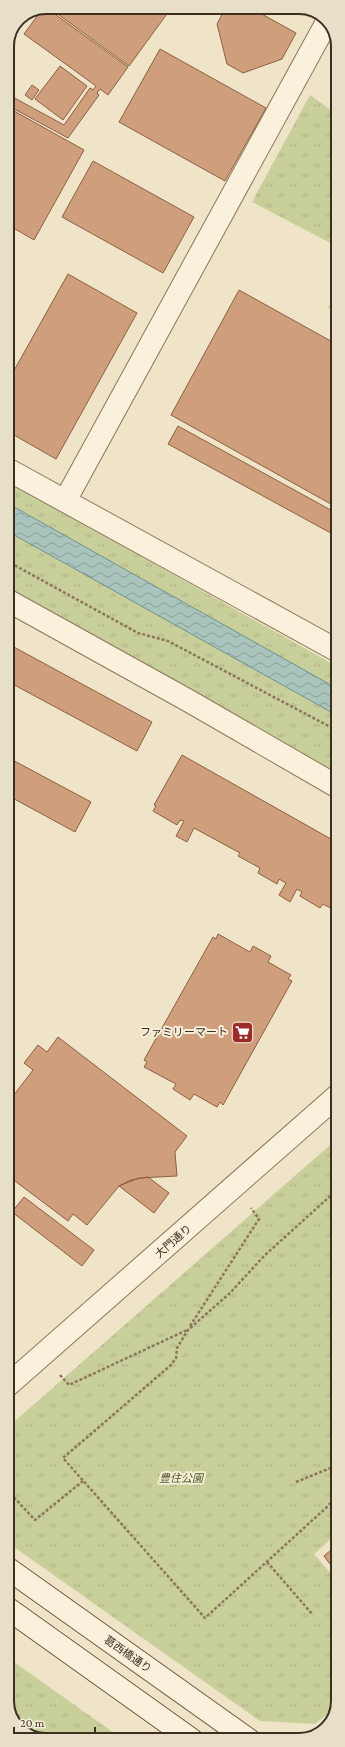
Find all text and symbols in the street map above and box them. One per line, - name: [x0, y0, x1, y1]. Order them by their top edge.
- supermarket icon: ファミリーマート: [230, 1019, 256, 1045]
- place label: ファミリーマート: [140, 1026, 228, 1038]
- street label: 大門通り: [152, 1222, 194, 1260]
- park label: 豊住公園: [159, 1472, 205, 1484]
- street label: 葛西橋通り: [102, 1633, 154, 1675]
- scale bar: [14, 1709, 95, 1735]
- text: 20 m: [20, 1716, 45, 1730]

